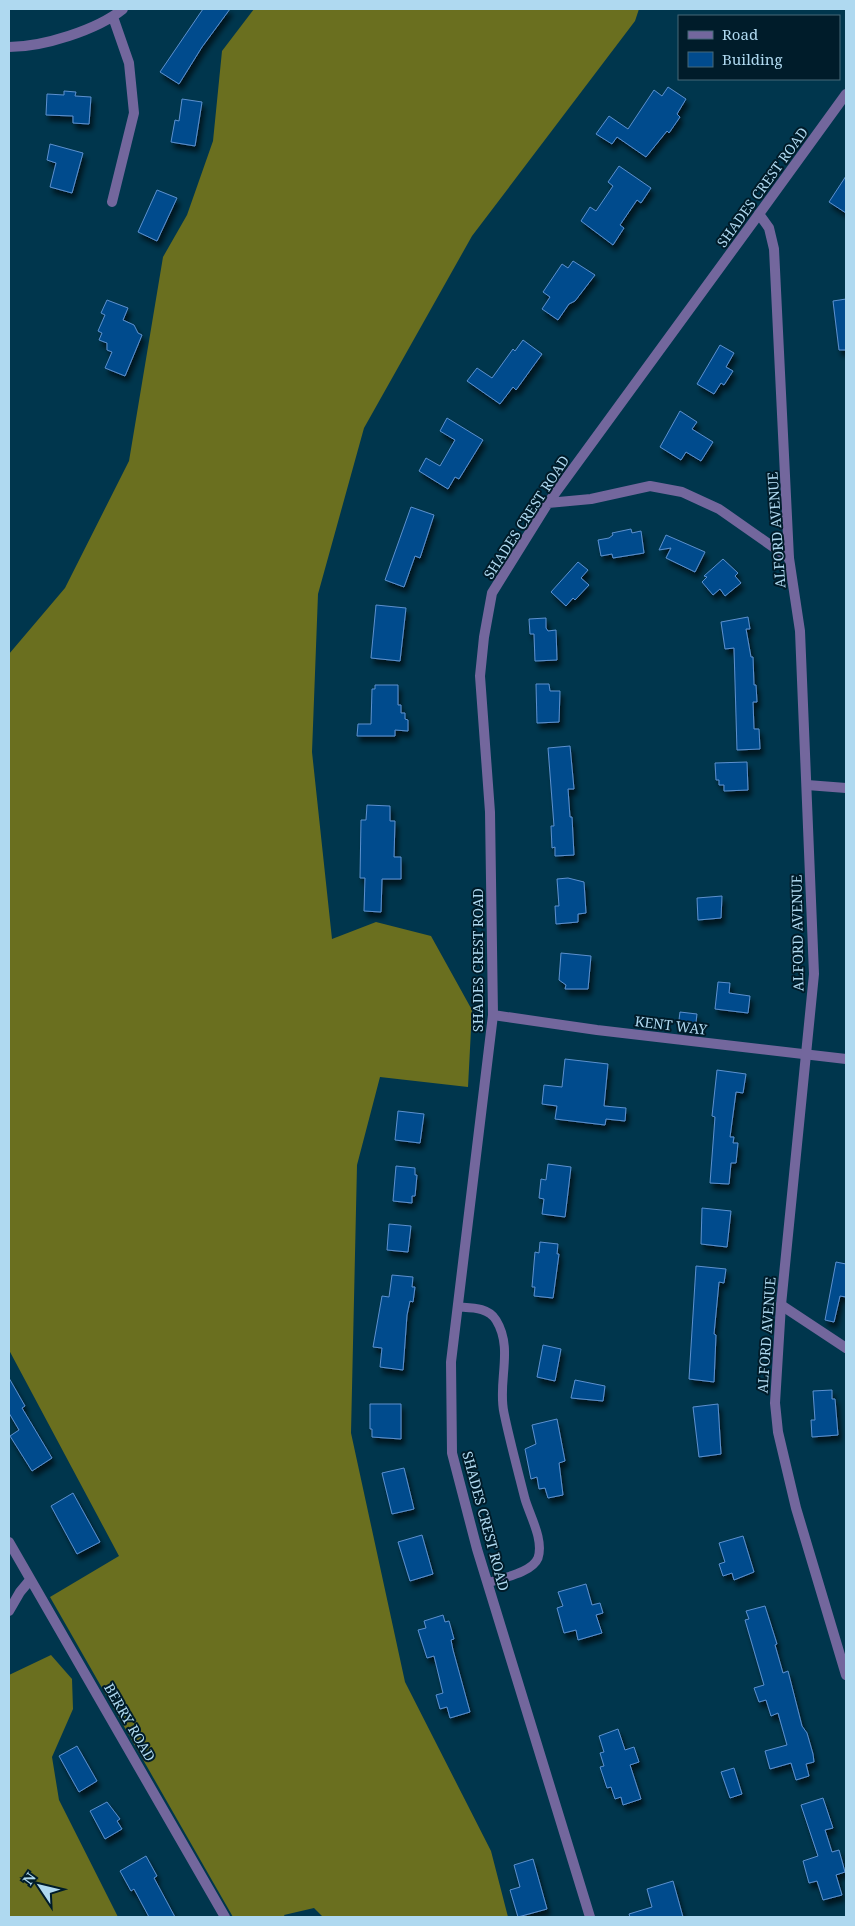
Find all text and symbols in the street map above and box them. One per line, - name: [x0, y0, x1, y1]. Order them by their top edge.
- legend: [678, 15, 840, 80]
- text: Road: [722, 24, 758, 44]
- text: Building: [722, 49, 783, 69]
- street label: SHADES CREST ROAD: [712, 123, 812, 251]
- street label: SHADES CREST ROAD: [479, 451, 573, 583]
- street label: ALFORD AVENUE: [762, 471, 790, 589]
- street label: ALFORD AVENUE: [786, 874, 808, 991]
- street label: SHADES CREST ROAD: [468, 888, 487, 1032]
- street label: KENT WAY: [634, 1011, 709, 1039]
- street label: ALFORD AVENUE: [752, 1276, 780, 1394]
- street label: SHADES CREST ROAD: [458, 1449, 514, 1593]
- street label: BERRY ROAD: [100, 1679, 160, 1765]
- north arrow: [15, 1861, 65, 1911]
- text: N: [18, 1868, 40, 1888]

